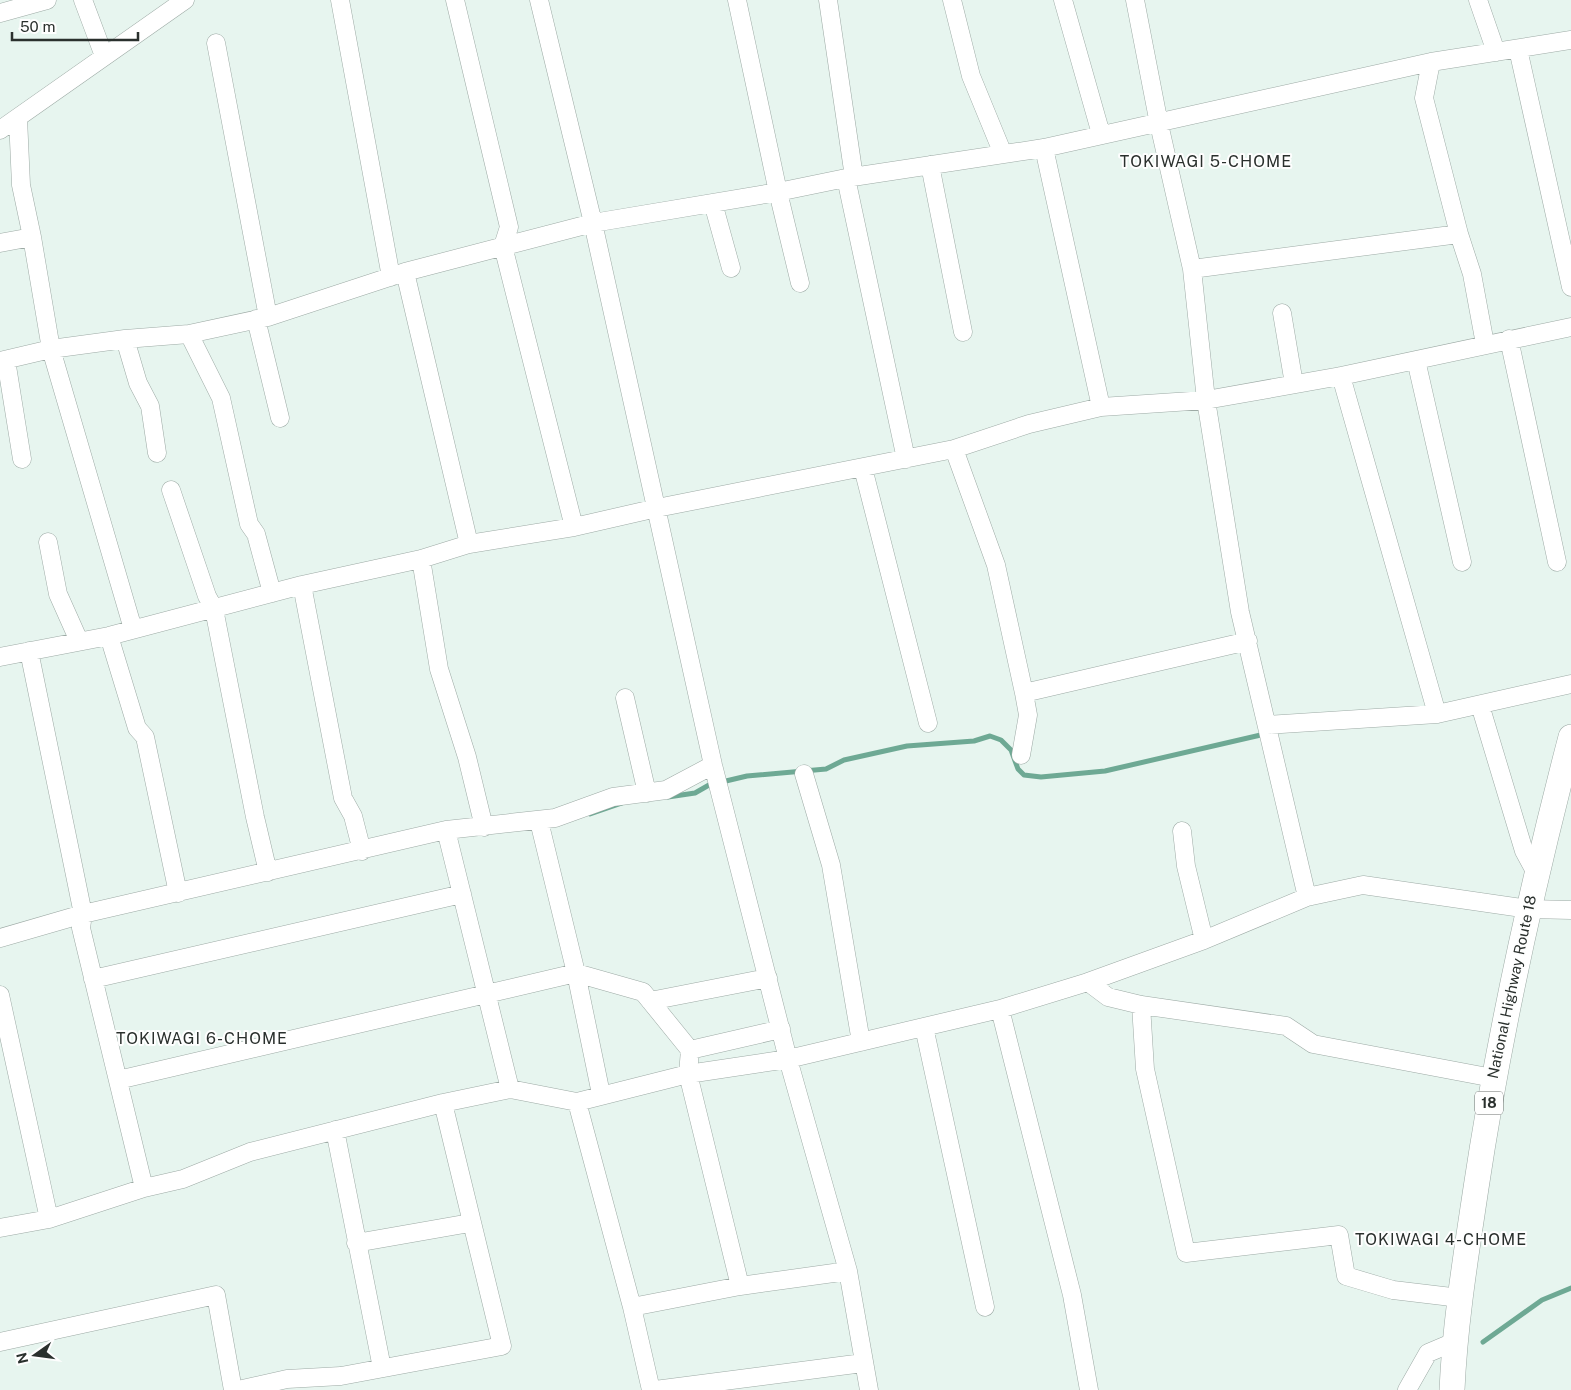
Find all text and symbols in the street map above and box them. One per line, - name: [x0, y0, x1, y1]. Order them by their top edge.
- scale bar: [12, 10, 139, 42]
- text: 50 m: [20, 18, 55, 35]
- district label: TOKIWAGI 5-CHOME: [1120, 152, 1292, 171]
- street label: National Highway Route 18: [1484, 894, 1539, 1080]
- district label: TOKIWAGI 6-CHOME: [116, 1029, 288, 1048]
- road number: 18: [1475, 1092, 1503, 1114]
- district label: TOKIWAGI 4-CHOME: [1355, 1230, 1527, 1249]
- north arrow: [10, 1330, 60, 1380]
- text: N: [13, 1351, 31, 1365]

